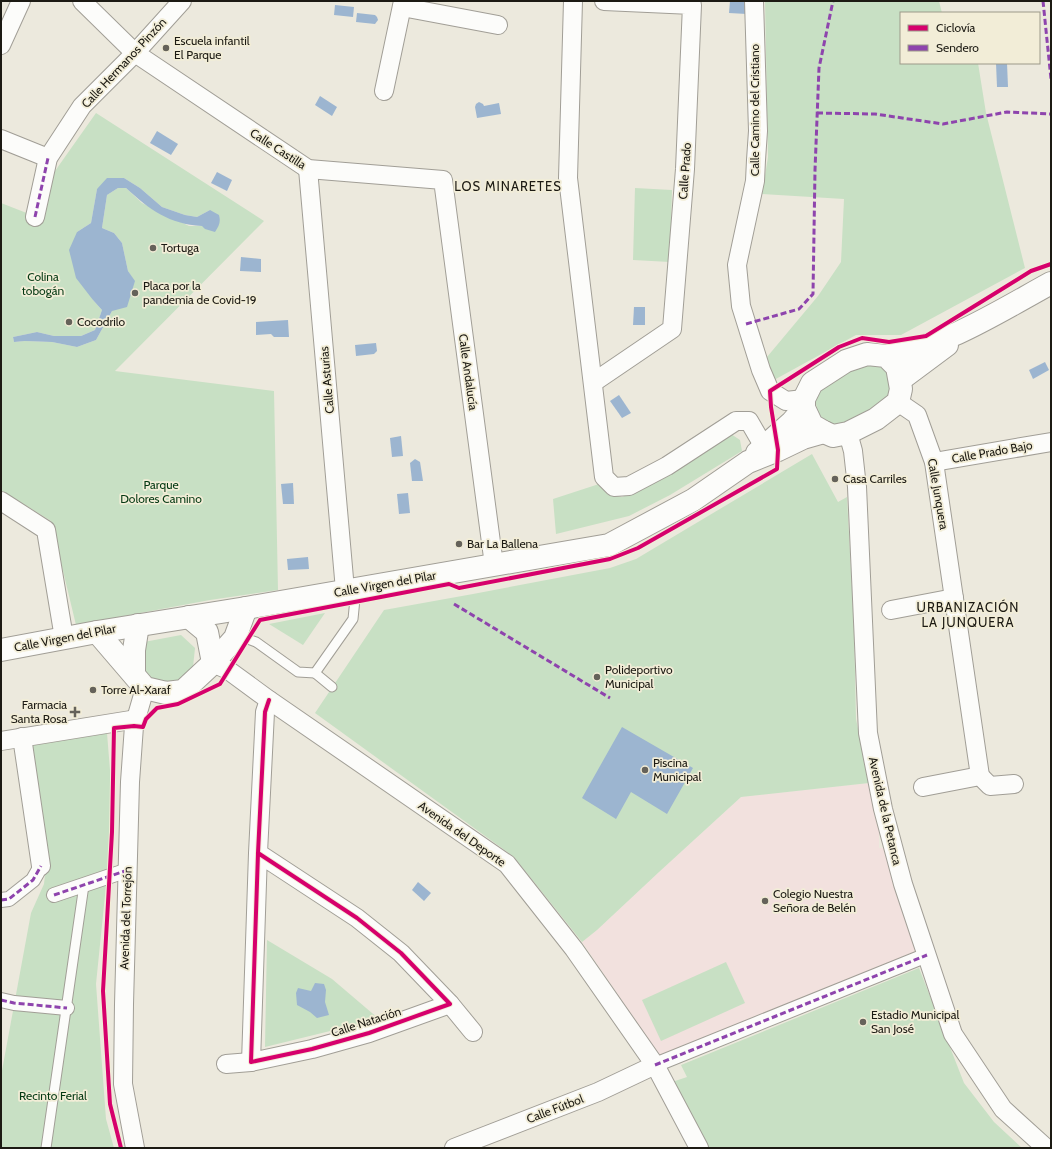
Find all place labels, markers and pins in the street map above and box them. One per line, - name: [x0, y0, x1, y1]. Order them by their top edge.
- place label: Escuela infantil El Parque: [174, 33, 250, 62]
- marker: Escuela infantil El Parque: [161, 43, 171, 53]
- place label: Tortuga: [161, 240, 199, 255]
- marker: Tortuga: [148, 243, 158, 253]
- place label: Placa por la pandemia de Covid-19: [143, 278, 257, 307]
- marker: Placa por la pandemia de Covid-19: [130, 288, 140, 298]
- place label: Cocodrilo: [77, 314, 126, 329]
- marker: Cocodrilo: [64, 317, 74, 327]
- place label: Casa Carriles: [843, 471, 907, 486]
- marker: Casa Carriles: [830, 474, 840, 484]
- place label: Bar La Ballena: [467, 536, 538, 551]
- marker: Bar La Ballena: [454, 539, 464, 549]
- place label: Polideportivo Municipal: [605, 662, 673, 691]
- marker: Polideportivo Municipal: [592, 672, 602, 682]
- place label: Torre Al-Xaraf: [101, 682, 171, 697]
- marker: Torre Al-Xaraf: [88, 685, 98, 695]
- place label: Farmacia Santa Rosa: [11, 697, 67, 726]
- marker: Farmacia Santa Rosa: [70, 707, 80, 717]
- place label: Piscina Municipal: [653, 755, 702, 784]
- marker: Piscina Municipal: [640, 765, 650, 775]
- place label: Colegio Nuestra Señora de Belén: [773, 886, 856, 915]
- marker: Colegio Nuestra Señora de Belén: [760, 896, 770, 906]
- place label: Estadio Municipal San José: [871, 1007, 959, 1036]
- marker: Estadio Municipal San José: [858, 1017, 868, 1027]

